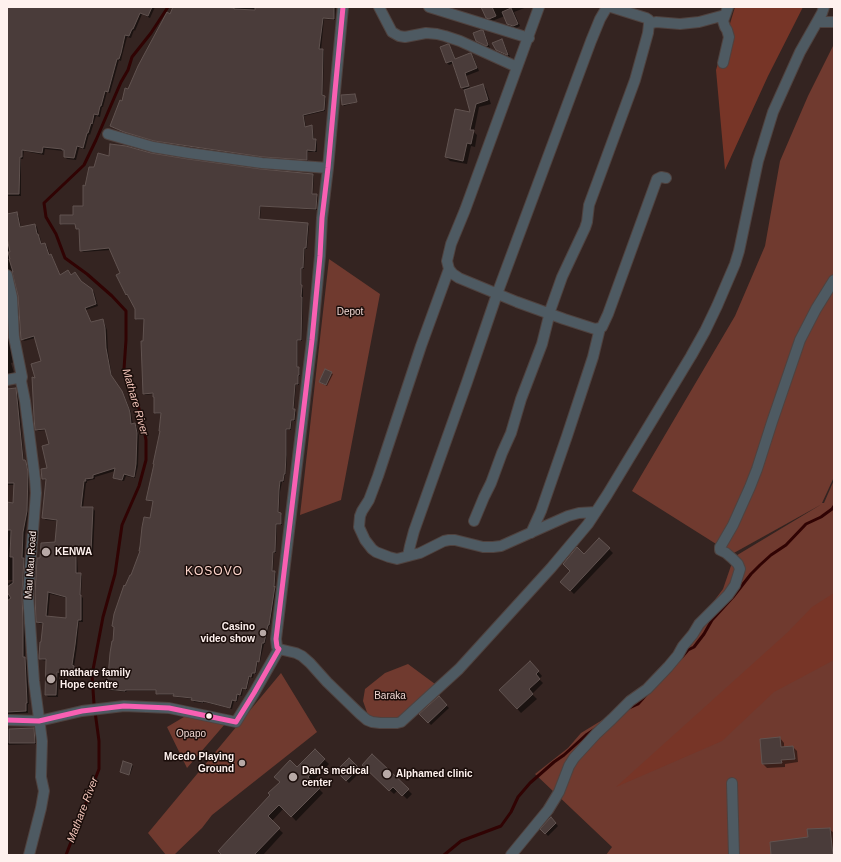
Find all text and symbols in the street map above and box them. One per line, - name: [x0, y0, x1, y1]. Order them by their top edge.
- park label: Depot: [337, 306, 363, 318]
- water label: Mathare River: [119, 367, 151, 437]
- street label: Mau Mau Road: [23, 530, 39, 600]
- marker: KENWA: [40, 546, 52, 558]
- place label: KENWA: [55, 546, 92, 558]
- district label: KOSOVO: [185, 565, 243, 579]
- place label: Casino video show: [201, 621, 255, 644]
- marker: Casino video show: [258, 628, 268, 638]
- place label: mathare family Hope centre: [60, 667, 131, 690]
- marker: mathare family Hope centre: [45, 673, 57, 685]
- park label: Baraka: [374, 690, 406, 702]
- unlabelled marker: [204, 711, 214, 721]
- park label: Opapo: [176, 728, 206, 740]
- place label: Mcedo Playing Ground: [164, 751, 234, 774]
- marker: Mcedo Playing Ground: [237, 758, 247, 768]
- place label: Dan's medical center: [302, 765, 369, 788]
- marker: Alphamed clinic: [381, 768, 393, 780]
- place label: Alphamed clinic: [396, 768, 473, 780]
- marker: Dan's medical center: [287, 771, 299, 783]
- water label: Mathare River: [64, 775, 102, 845]

